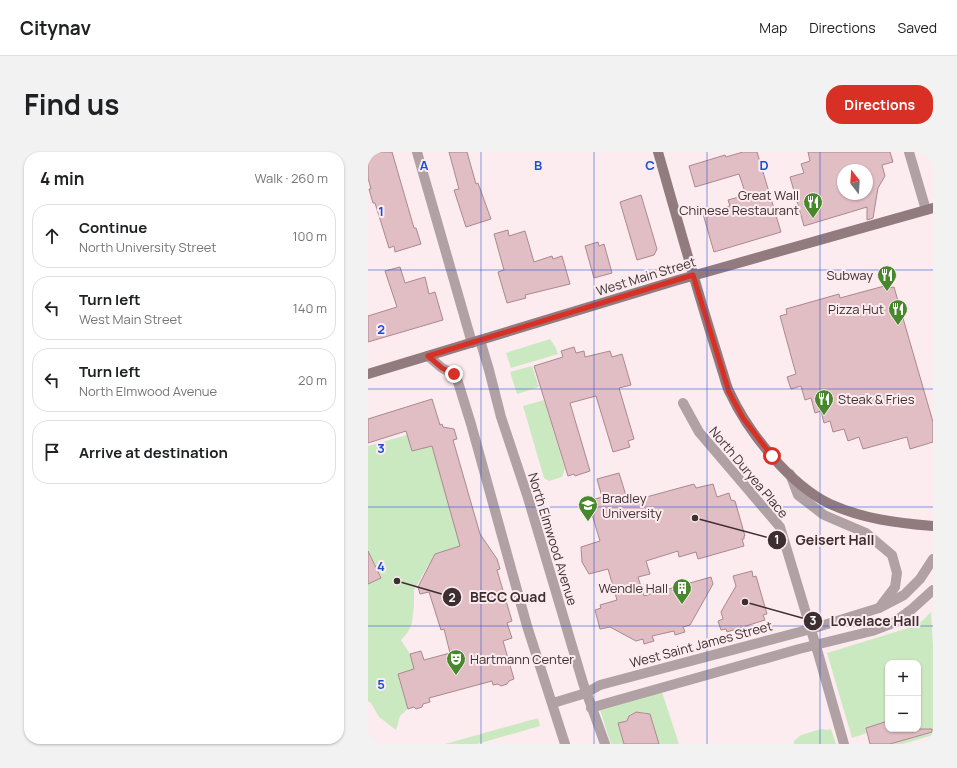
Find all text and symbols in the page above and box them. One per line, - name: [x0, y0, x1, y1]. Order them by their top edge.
- text: Citynav: [20, 15, 91, 41]
- text: Map: [759, 18, 787, 37]
- text: Directions: [809, 18, 876, 37]
- text: Saved: [898, 18, 937, 37]
- text: Find us: [24, 85, 119, 123]
- button: Directions: [826, 85, 933, 124]
- text: A: [420, 156, 429, 174]
- text: B: [534, 156, 542, 174]
- text: C: [645, 156, 655, 174]
- text: D: [759, 156, 769, 174]
- north arrow: [837, 164, 873, 200]
- text: 4 min: [40, 167, 84, 190]
- text: Walk · 260 m: [255, 169, 328, 187]
- place label: Great Wall Chinese Restaurant: [679, 186, 799, 219]
- restaurant icon: Great Wall Chinese Restaurant: [802, 191, 824, 219]
- text: 1: [378, 202, 384, 220]
- text: Continue: [79, 217, 147, 238]
- icon: ahead: [41, 225, 63, 247]
- text: 100 m: [292, 227, 327, 245]
- text: North University Street: [79, 238, 217, 256]
- street label: West Main Street: [594, 252, 698, 300]
- restaurant icon: Subway: [876, 264, 898, 292]
- place label: Subway: [827, 266, 873, 284]
- text: Turn left: [79, 289, 141, 310]
- icon: left: [41, 297, 63, 319]
- restaurant icon: Pizza Hut: [887, 298, 909, 326]
- text: 140 m: [293, 299, 327, 317]
- place label: Pizza Hut: [828, 300, 884, 318]
- text: West Main Street: [79, 310, 182, 328]
- text: 2: [377, 320, 385, 338]
- text: Turn left: [79, 361, 141, 382]
- route end: [445, 365, 463, 383]
- icon: left: [41, 369, 63, 391]
- text: 20 m: [298, 371, 327, 389]
- text: North Elmwood Avenue: [79, 382, 217, 400]
- restaurant icon: Steak & Fries: [813, 388, 835, 416]
- place label: Steak & Fries: [838, 390, 915, 408]
- street label: North Duryea Place: [705, 422, 793, 522]
- text: 3: [377, 439, 385, 457]
- icon: arrive: [41, 441, 63, 463]
- text: Arrive at destination: [79, 442, 228, 463]
- route start: [763, 447, 781, 465]
- street label: North Elmwood Avenue: [524, 470, 582, 608]
- place label: Bradley University: [602, 489, 662, 522]
- school or university icon: Bradley University: [577, 494, 599, 522]
- callout: Geisert Hall: [767, 527, 882, 553]
- text: Geisert Hall: [795, 530, 875, 549]
- text: 1: [774, 531, 780, 548]
- text: 4: [377, 557, 385, 575]
- building icon: Wendle Hall: [671, 577, 693, 605]
- place label: Wendle Hall: [598, 579, 668, 597]
- callout: BECC Quad: [442, 584, 554, 610]
- text: BECC Quad: [470, 587, 546, 606]
- text: 2: [448, 589, 456, 606]
- callout: Lovelace Hall: [803, 608, 927, 634]
- text: Lovelace Hall: [831, 611, 919, 630]
- text: 3: [810, 612, 817, 629]
- street label: West Saint James Street: [628, 616, 774, 672]
- theatre icon: Hartmann Center: [445, 648, 467, 676]
- place label: Hartmann Center: [470, 650, 574, 668]
- map controls: [885, 660, 921, 732]
- button: +: [885, 660, 921, 696]
- text: 5: [377, 675, 385, 693]
- button: −: [885, 696, 921, 732]

